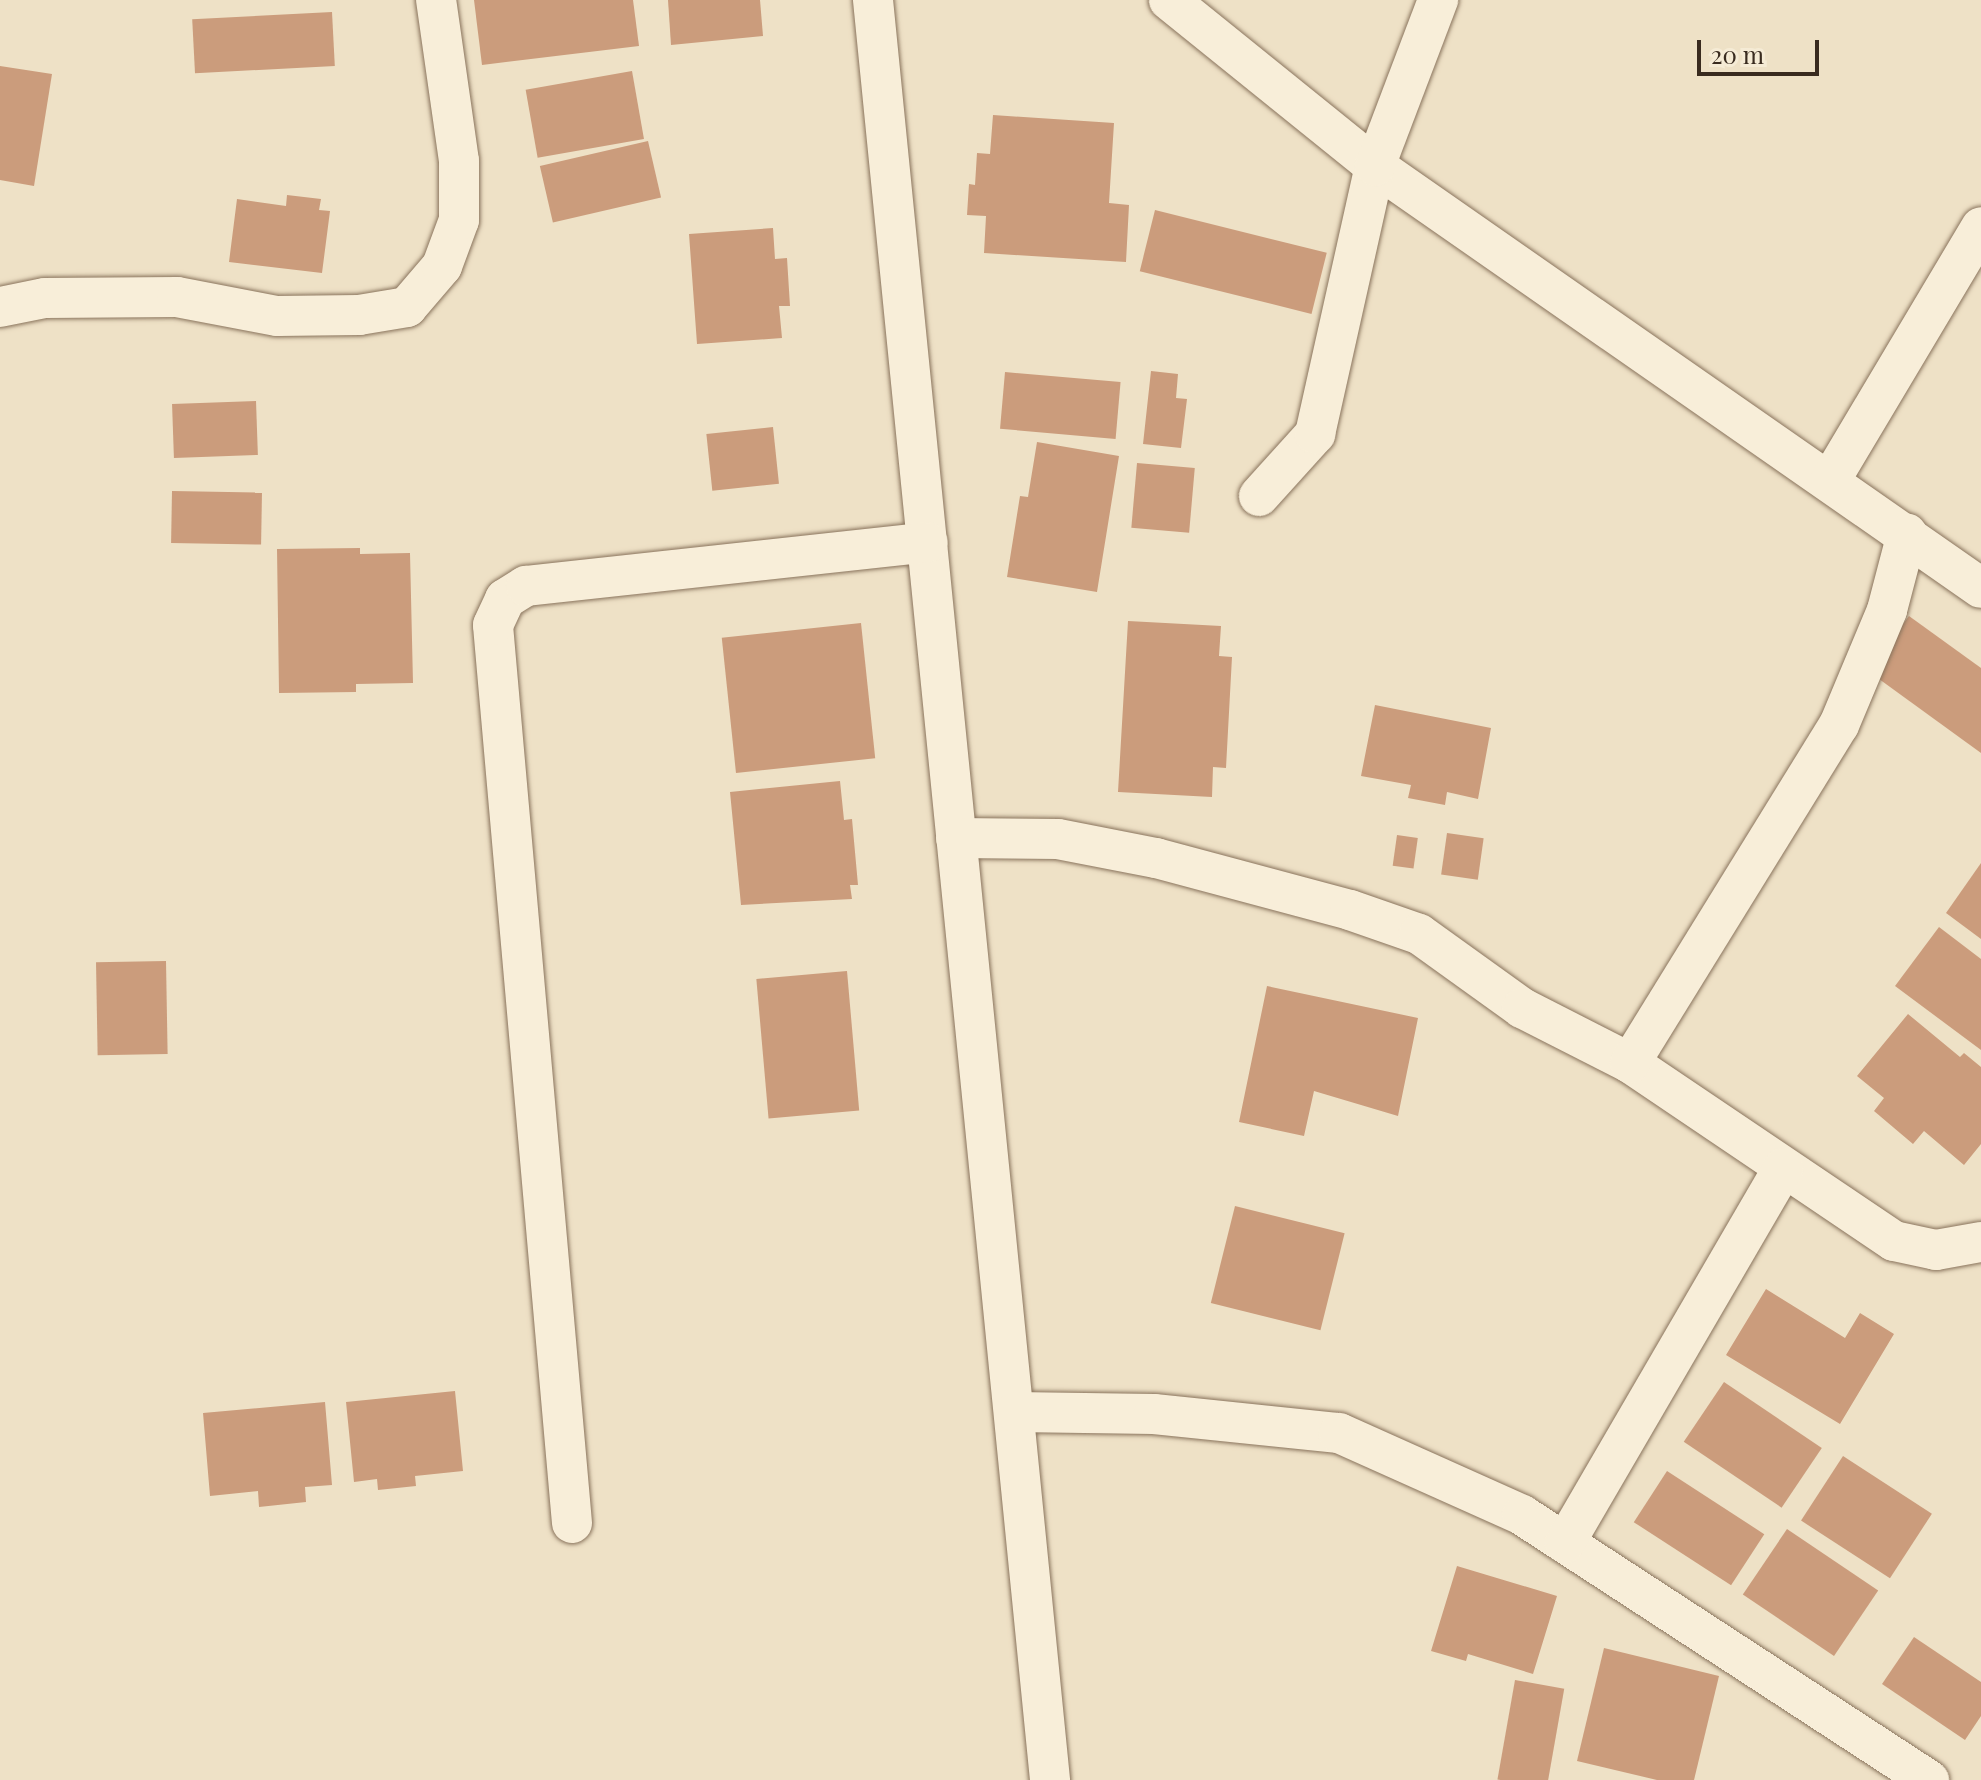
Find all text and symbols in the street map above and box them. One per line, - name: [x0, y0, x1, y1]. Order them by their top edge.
- scale bar: [1701, 24, 1823, 74]
- text: 20 m: [1711, 38, 1764, 70]

